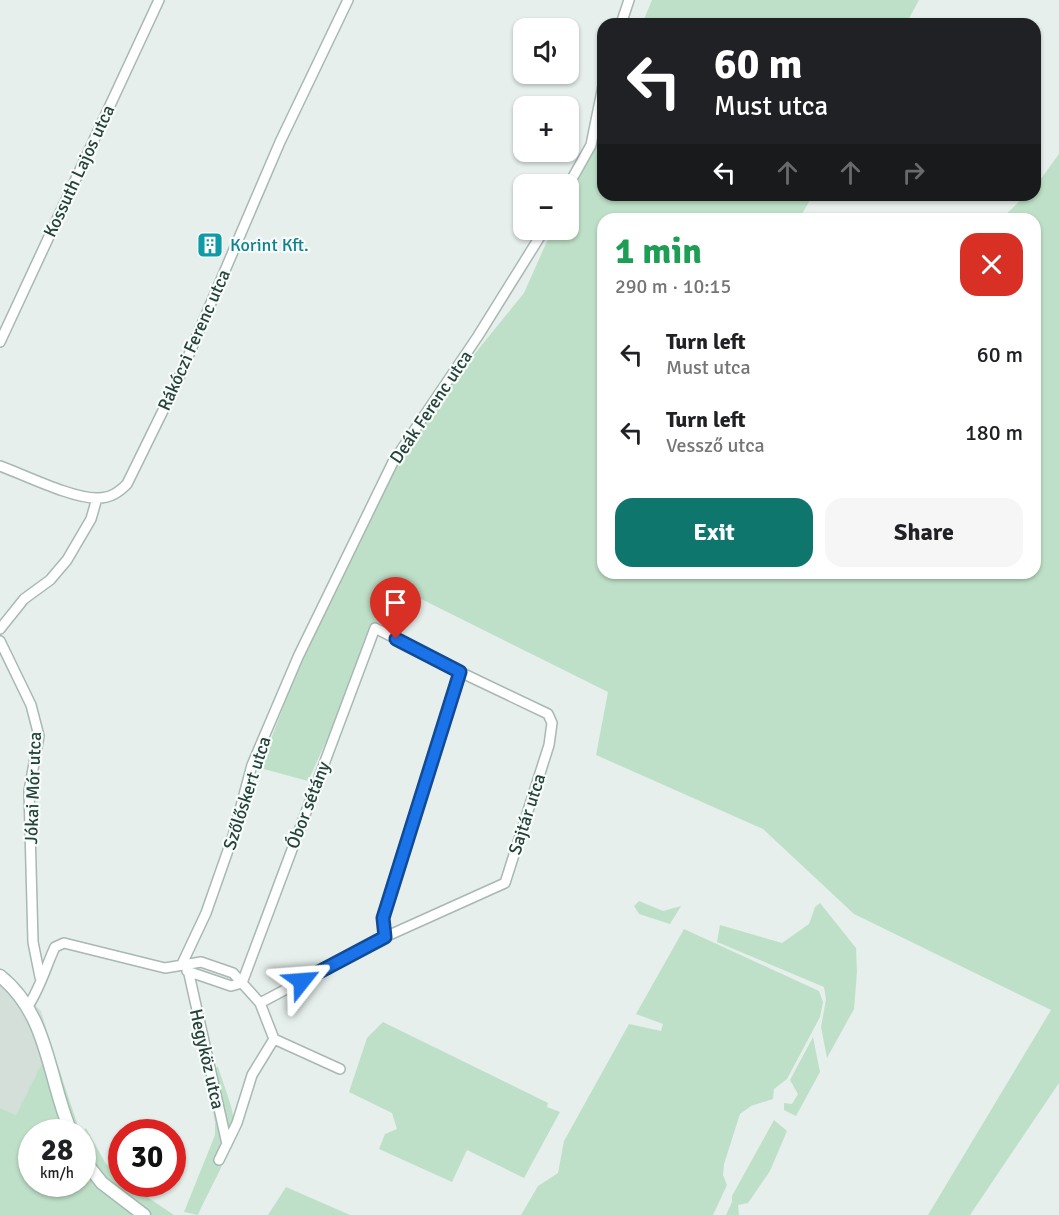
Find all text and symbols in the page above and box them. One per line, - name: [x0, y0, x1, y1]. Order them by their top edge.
- map controls: [513, 18, 579, 240]
- button: sound: [513, 18, 579, 84]
- text: 60 m: [714, 39, 803, 90]
- icon: left: [615, 42, 693, 120]
- text: Must utca: [714, 90, 828, 123]
- button: +: [513, 96, 579, 162]
- street label: Kossuth Lajos utca: [39, 101, 119, 241]
- icon: left: [708, 156, 741, 189]
- icon: ahead: [771, 156, 804, 189]
- icon: ahead: [834, 156, 867, 189]
- icon: right: [897, 156, 930, 189]
- button: −: [513, 174, 579, 240]
- text: 1 min: [615, 229, 702, 274]
- building icon: Korint Kft.: [195, 230, 225, 260]
- button: close: [960, 233, 1023, 296]
- place label: Korint Kft.: [230, 234, 309, 256]
- street label: Rákóczi Ferenc utca: [153, 266, 235, 414]
- text: 290 m · 10:15: [615, 274, 731, 299]
- text: Turn left: [666, 328, 746, 355]
- icon: left: [615, 338, 648, 371]
- text: 60 m: [977, 341, 1023, 368]
- street label: Deák Ferenc utca: [385, 346, 477, 468]
- text: Must utca: [666, 355, 751, 380]
- text: Turn left: [666, 406, 746, 433]
- icon: left: [615, 416, 648, 449]
- text: 180 m: [965, 419, 1023, 446]
- text: Vessző utca: [666, 433, 765, 458]
- button: Exit: [615, 498, 813, 567]
- button: Share: [825, 498, 1023, 567]
- pin: [370, 577, 421, 639]
- icon: arrive: [379, 586, 412, 619]
- street label: Jókai Mór utca: [20, 731, 46, 845]
- street label: Szőlőskert utca: [218, 734, 276, 852]
- street label: Óbor sétány: [281, 758, 335, 852]
- street label: Sajtár utca: [504, 771, 550, 857]
- position arrow: [270, 949, 334, 1013]
- street label: Hegyköz utca: [185, 1007, 229, 1111]
- speed limit sign: 30: [108, 1119, 186, 1197]
- text: 28: [41, 1132, 73, 1169]
- text: km/h: [40, 1164, 74, 1182]

